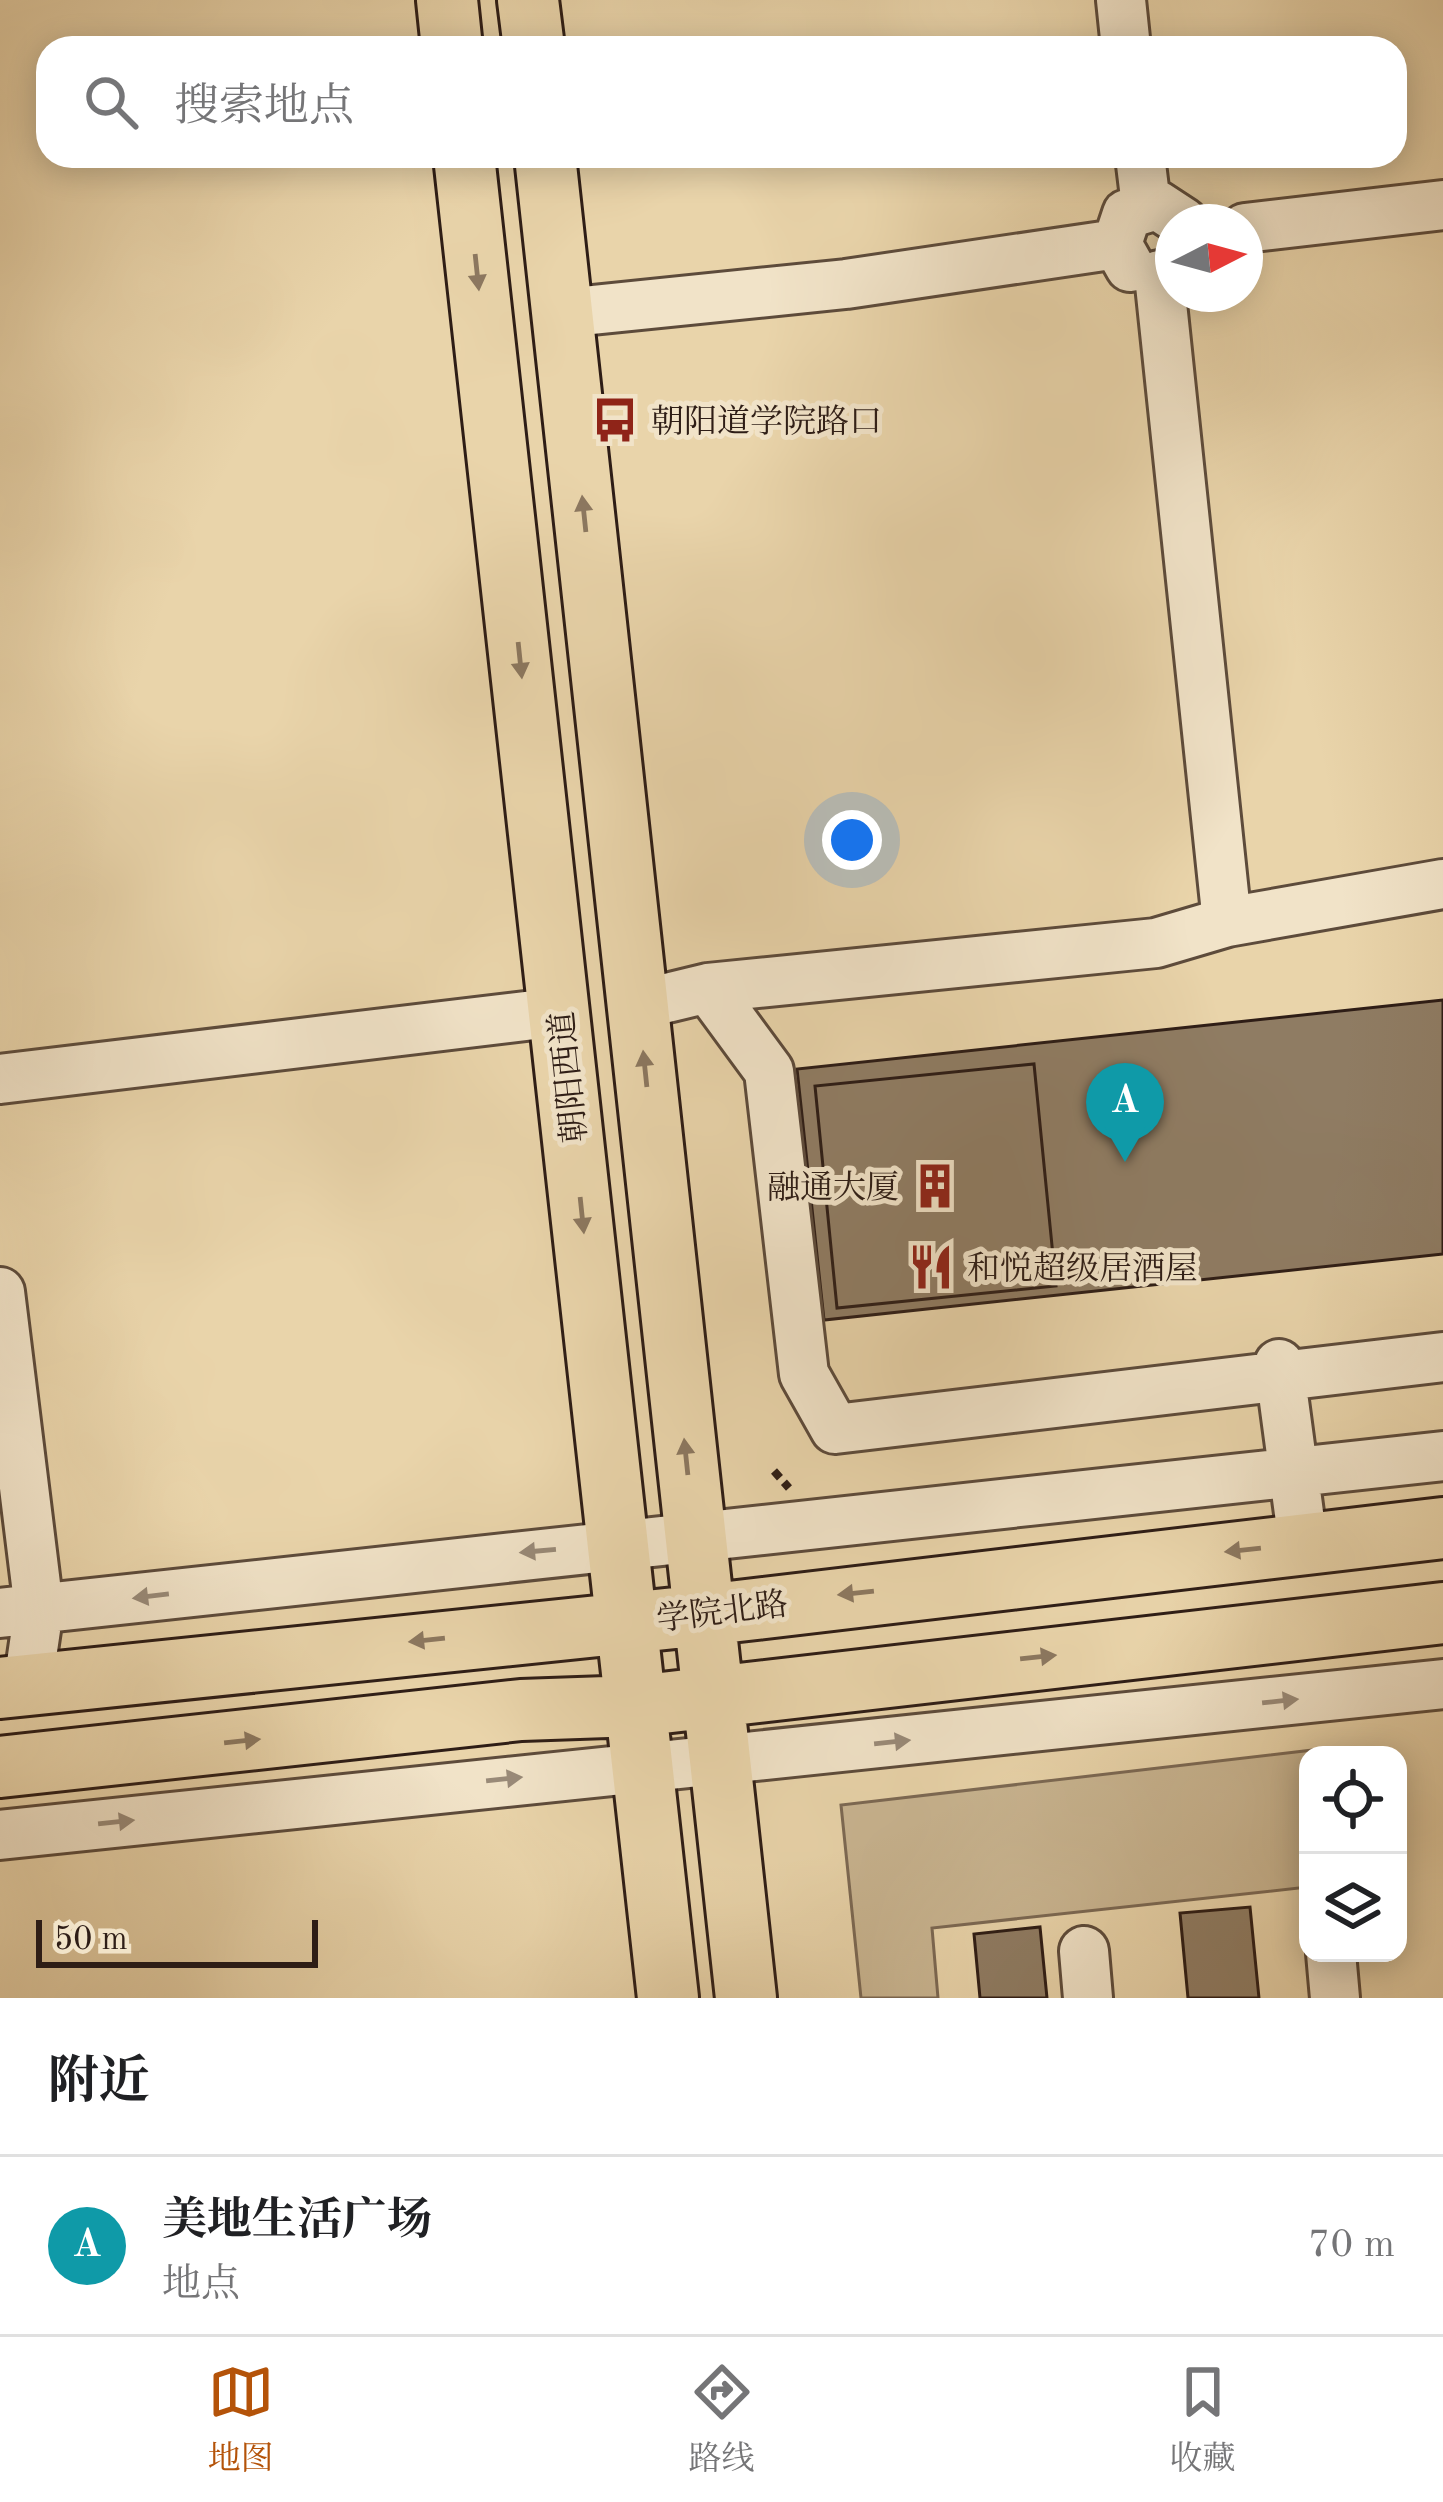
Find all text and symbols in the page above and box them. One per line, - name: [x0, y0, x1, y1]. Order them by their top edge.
- search box: [36, 36, 1407, 168]
- icon: search: [78, 69, 144, 135]
- text: 搜索地点: [174, 86, 354, 131]
- north arrow: [1155, 204, 1263, 312]
- one-way arrow: [468, 254, 487, 291]
- bus stop icon: 朝阳道学院路口: [590, 395, 640, 445]
- place label: 朝阳道学院路口: [651, 404, 882, 440]
- one-way arrow: [575, 495, 594, 532]
- one-way arrow: [511, 642, 530, 679]
- your location: [822, 810, 882, 870]
- street label: 朝阳西道: [544, 1009, 594, 1144]
- one-way arrow: [635, 1050, 654, 1087]
- pin: A: [1086, 1063, 1164, 1162]
- building icon: 融通大厦: [910, 1161, 960, 1211]
- place label: 融通大厦: [767, 1170, 899, 1206]
- one-way arrow: [572, 1196, 591, 1234]
- restaurant icon: 和悦超级居酒屋: [906, 1242, 956, 1292]
- place label: 和悦超级居酒屋: [967, 1251, 1198, 1287]
- one-way arrow: [677, 1438, 696, 1475]
- one-way arrow: [1224, 1540, 1261, 1559]
- one-way arrow: [519, 1542, 556, 1561]
- one-way arrow: [836, 1584, 874, 1603]
- one-way arrow: [132, 1586, 169, 1605]
- street label: 学院北路: [655, 1586, 790, 1638]
- one-way arrow: [408, 1631, 445, 1650]
- one-way arrow: [1019, 1648, 1057, 1667]
- one-way arrow: [1262, 1691, 1299, 1710]
- one-way arrow: [223, 1731, 261, 1750]
- one-way arrow: [874, 1733, 911, 1752]
- map controls: [1299, 1746, 1407, 1962]
- button: locate: [1299, 1746, 1407, 1854]
- one-way arrow: [486, 1770, 523, 1789]
- one-way arrow: [98, 1812, 135, 1831]
- button: layers: [1299, 1854, 1407, 1962]
- scale bar: [36, 1914, 318, 1967]
- text: 50 m: [54, 1924, 128, 1957]
- text: 附近: [48, 2058, 150, 2109]
- text: 美地生活广场: [162, 2200, 432, 2245]
- text: A: [72, 2226, 102, 2265]
- text: 70 m: [1308, 2226, 1395, 2265]
- text: 地点: [162, 2266, 240, 2305]
- tab: 地图: [208, 2359, 274, 2481]
- tab: 路线: [689, 2359, 755, 2481]
- tab: 收藏: [1170, 2359, 1236, 2481]

